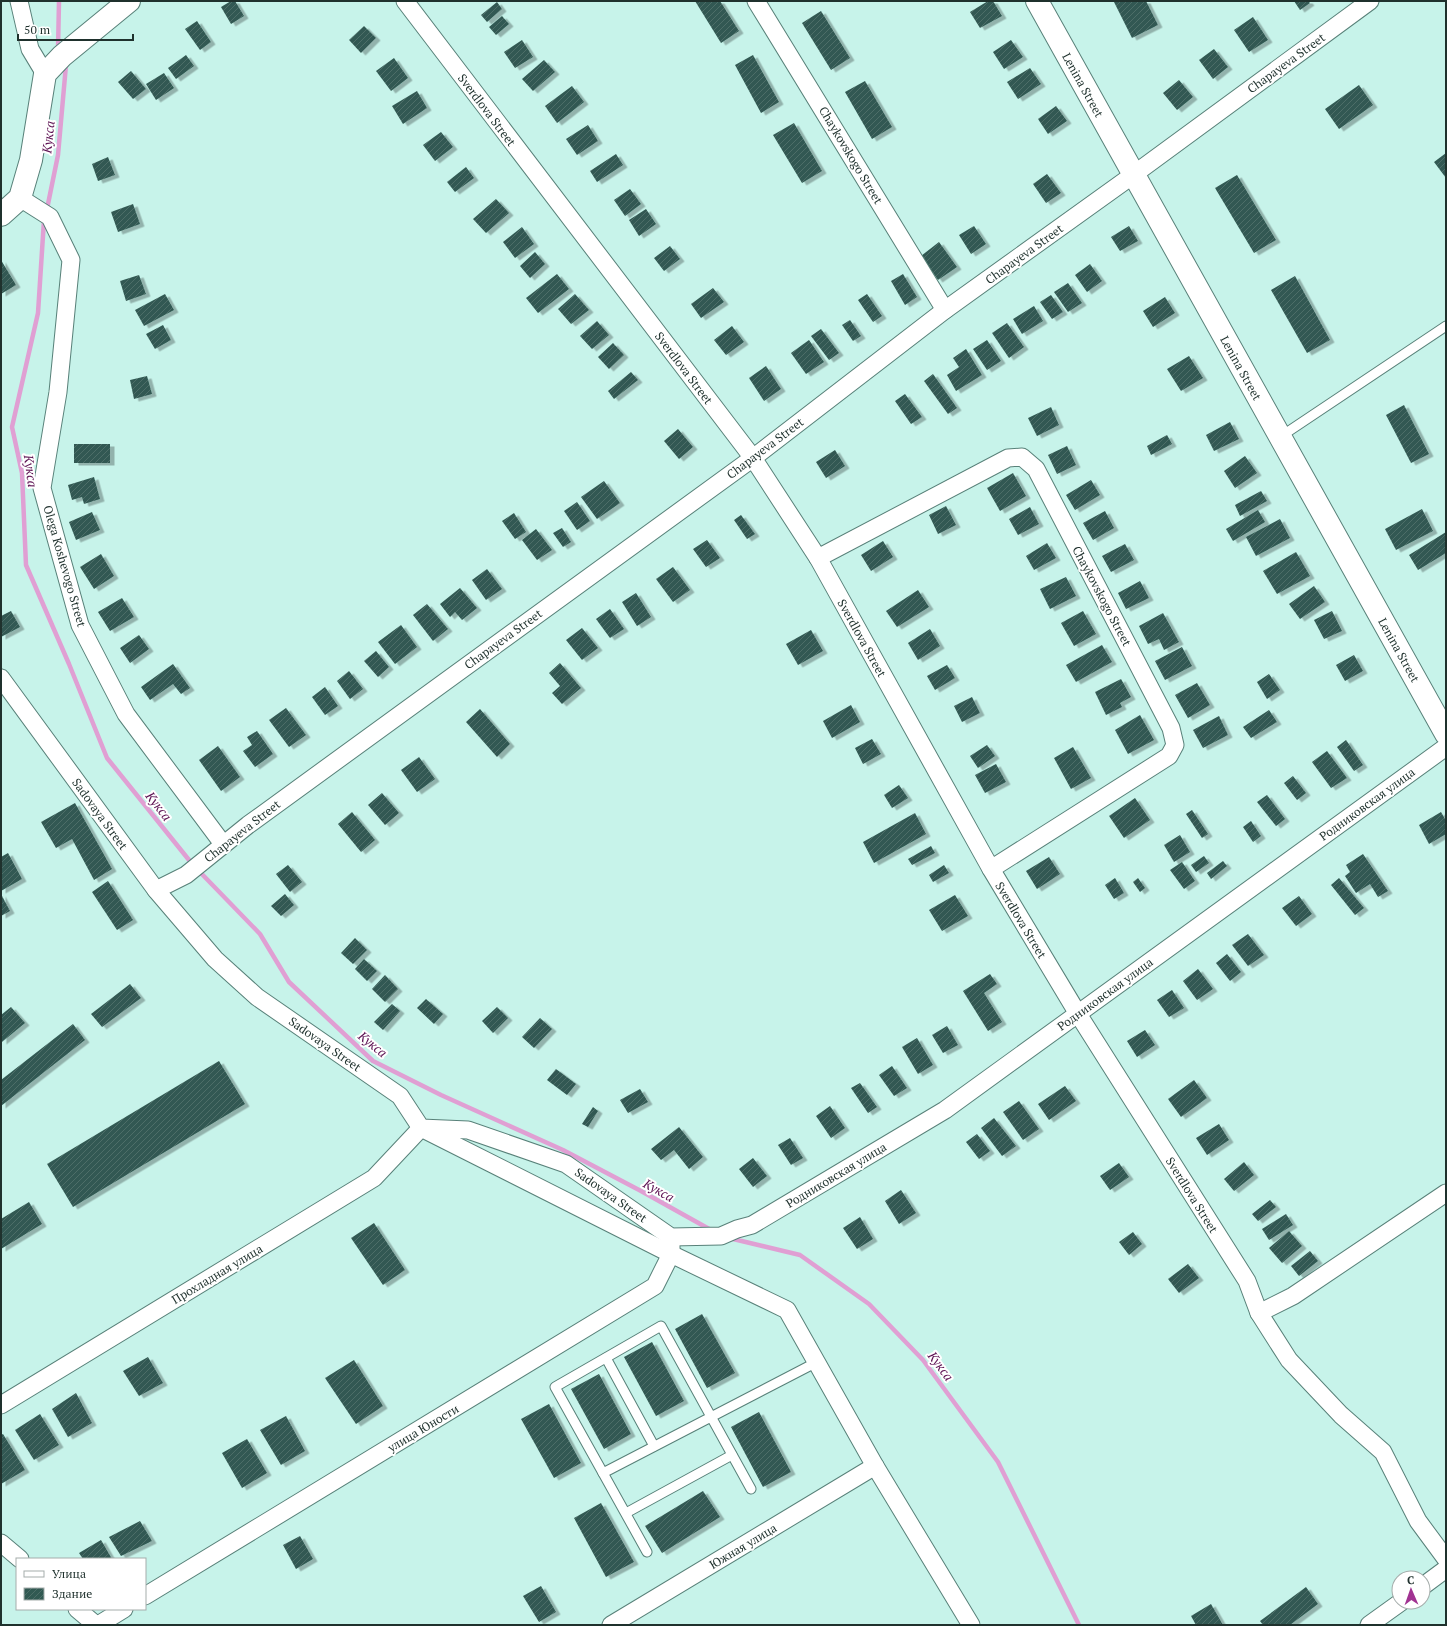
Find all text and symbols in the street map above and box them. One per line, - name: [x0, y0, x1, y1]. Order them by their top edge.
- scale bar: [18, 16, 133, 42]
- text: 50 m: [24, 22, 51, 37]
- street label: Chapayeva Street: [1244, 29, 1328, 96]
- street label: Lenina Street: [1059, 50, 1107, 120]
- street label: Sverdlova Street: [455, 71, 519, 150]
- street label: Chaykovskogo Street: [816, 103, 886, 207]
- water label: Кукса: [37, 120, 59, 155]
- street label: Chapayeva Street: [982, 220, 1066, 287]
- street label: Sverdlova Street: [652, 329, 716, 408]
- street label: Lenina Street: [1217, 333, 1265, 403]
- street label: Chapayeva Street: [724, 414, 807, 482]
- water label: Кукса: [20, 453, 42, 488]
- street label: Olega Koshevogo Street: [40, 503, 90, 629]
- street label: Chaykovskogo Street: [1069, 543, 1135, 649]
- street label: Sverdlova Street: [834, 596, 890, 680]
- street label: Chapayeva Street: [461, 605, 545, 672]
- street label: Lenina Street: [1375, 615, 1423, 685]
- street label: Родниковская улица: [1316, 764, 1418, 844]
- street label: Sadovaya Street: [69, 775, 131, 853]
- water label: Кукса: [141, 787, 176, 824]
- street label: Chapayeva Street: [201, 796, 283, 865]
- street label: Sverdlova Street: [992, 879, 1050, 961]
- street label: Родниковская улица: [1054, 954, 1156, 1034]
- street label: Sadovaya Street: [286, 1014, 364, 1075]
- water label: Кукса: [354, 1026, 391, 1061]
- street label: Родниковская улица: [783, 1139, 889, 1211]
- street label: Sverdlova Street: [1163, 1154, 1222, 1236]
- street label: Sadovaya Street: [572, 1165, 650, 1226]
- water label: Кукса: [640, 1174, 678, 1206]
- street label: Прохладная улица: [169, 1241, 265, 1307]
- water label: Кукса: [923, 1347, 958, 1384]
- street label: улица Юности: [384, 1401, 461, 1456]
- street label: Южная улица: [707, 1520, 779, 1572]
- legend: [16, 1558, 146, 1610]
- text: Улица: [52, 1566, 86, 1581]
- north arrow: [1391, 1570, 1431, 1610]
- text: С: [1407, 1573, 1414, 1587]
- text: Здание: [52, 1586, 92, 1601]

